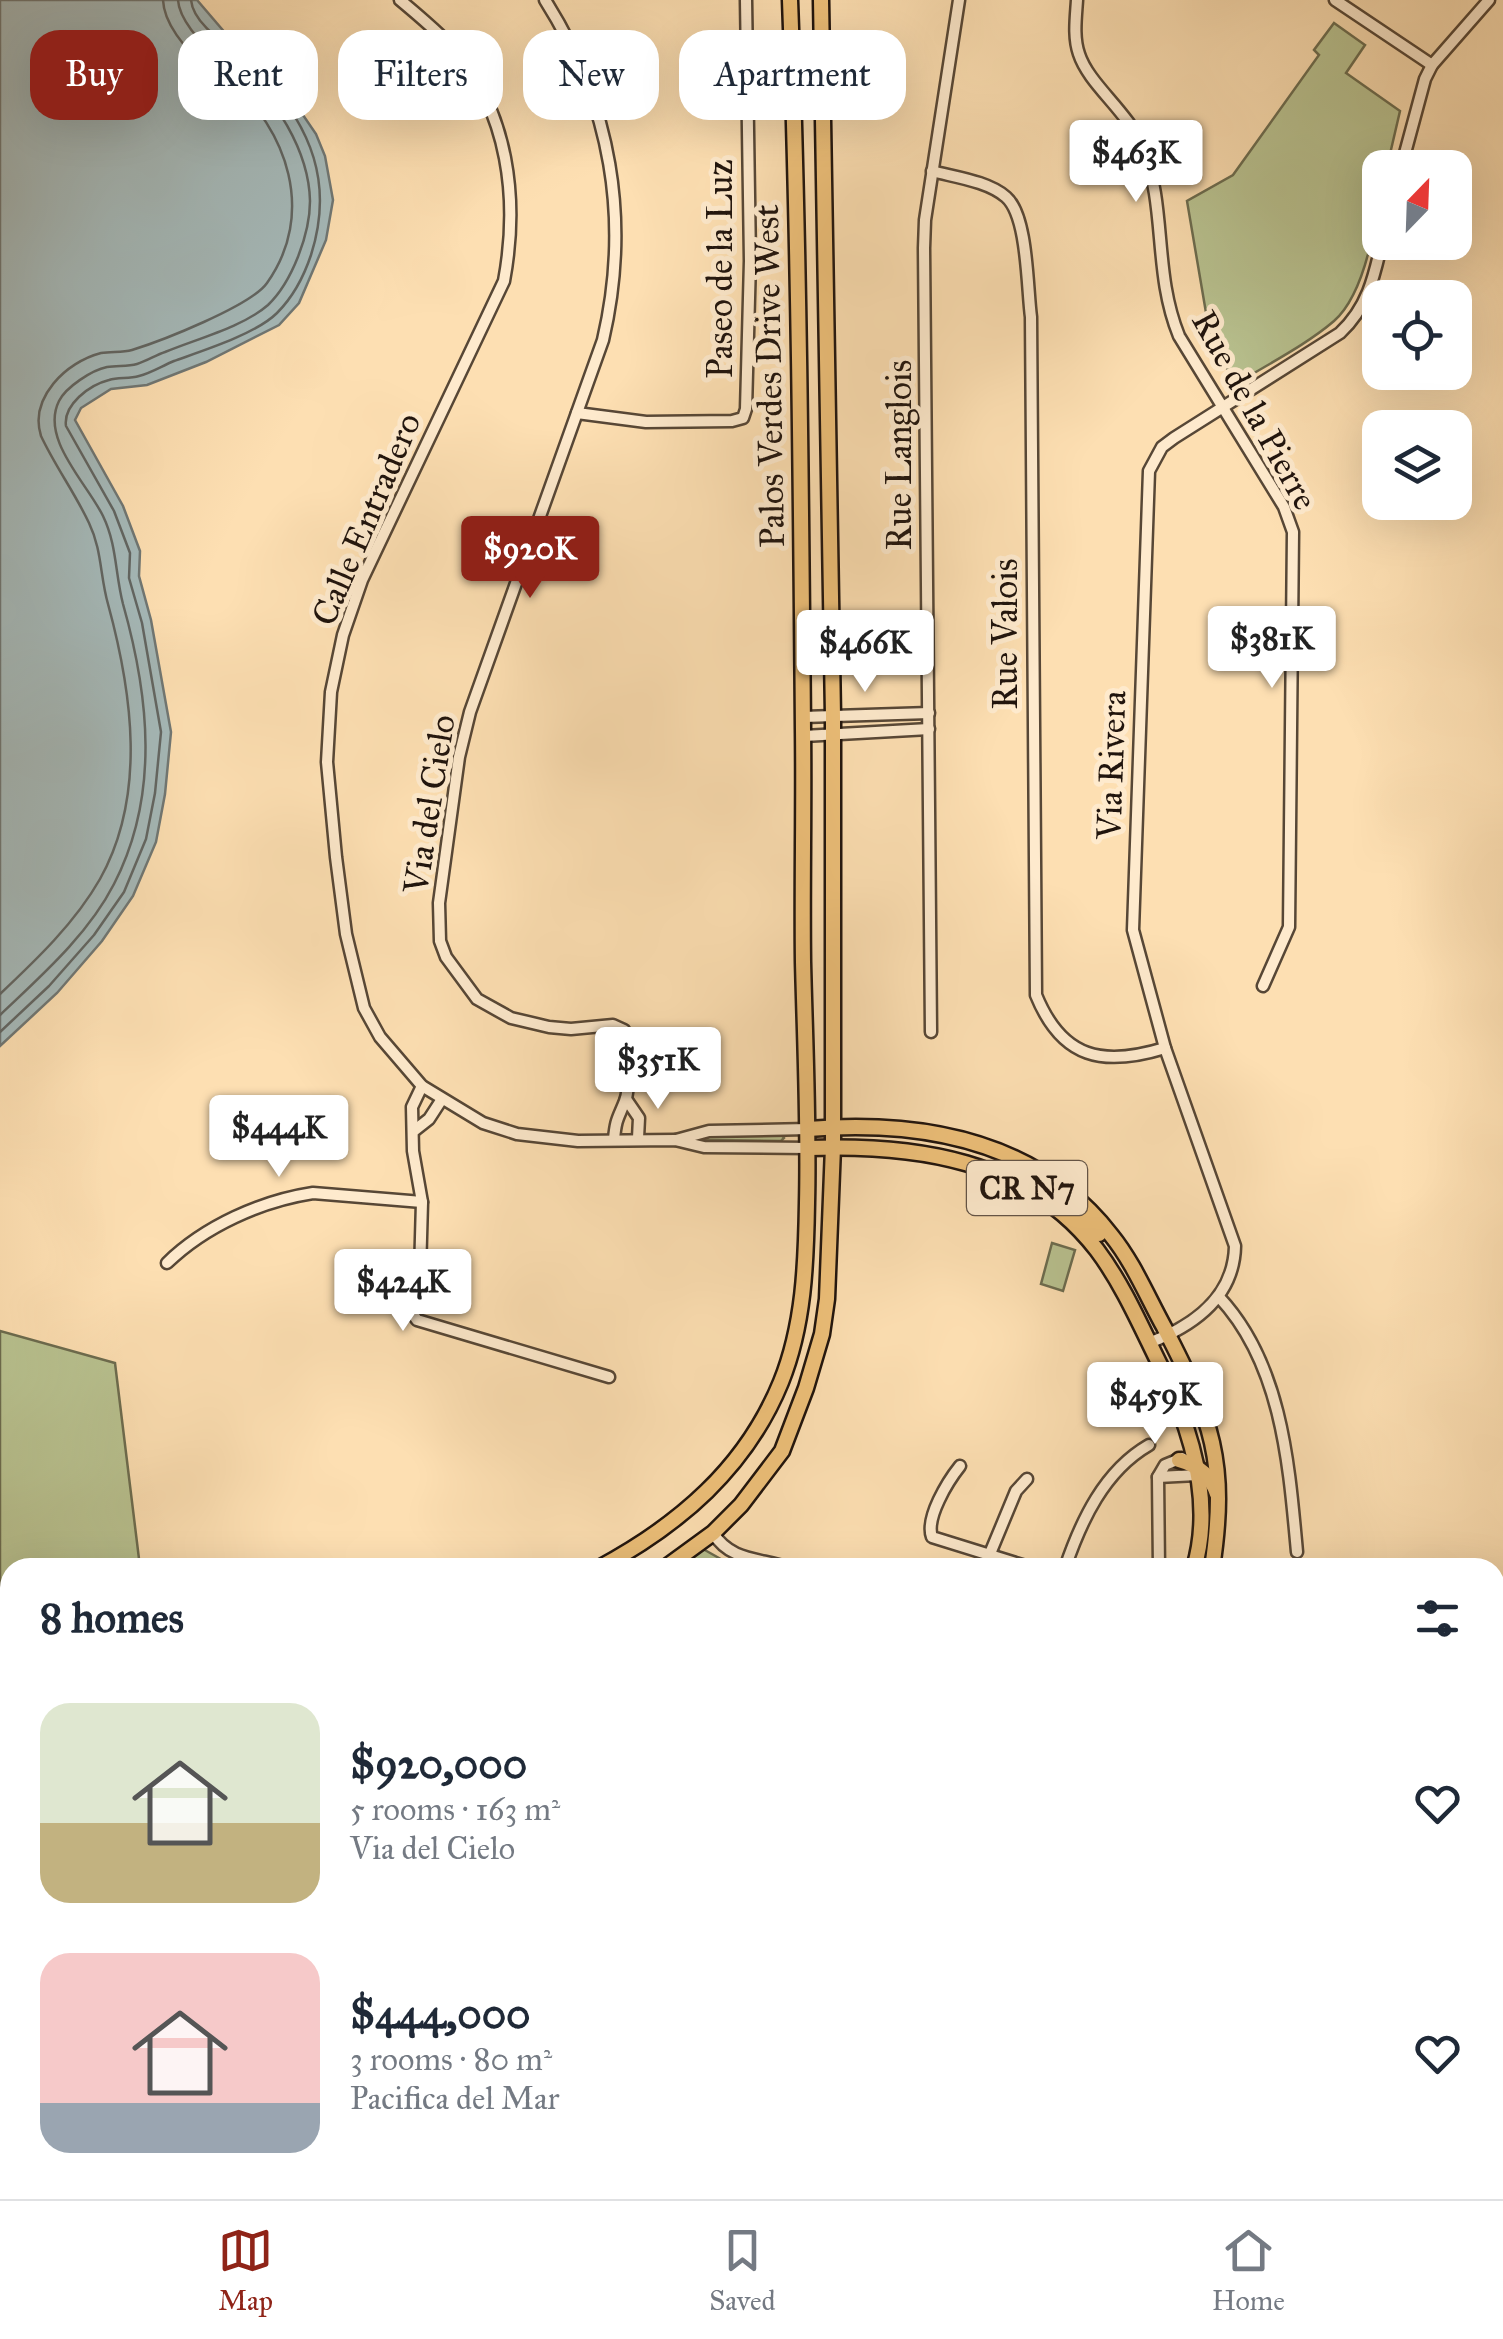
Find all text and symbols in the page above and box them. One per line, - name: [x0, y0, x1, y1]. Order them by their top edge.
- chip: Buy: [30, 30, 158, 120]
- chip: Rent: [178, 30, 318, 120]
- chip: Filters: [338, 30, 503, 120]
- chip: New: [523, 30, 659, 120]
- chip: Apartment: [679, 30, 906, 120]
- pin: $463K: [1066, 120, 1206, 205]
- text: $463K: [1092, 133, 1180, 172]
- north arrow: [1362, 150, 1472, 260]
- map controls: [1362, 150, 1472, 520]
- street label: Paseo de la Luz: [699, 159, 742, 379]
- street label: Palos Verdes Drive West: [745, 204, 794, 548]
- button: locate: [1362, 280, 1472, 390]
- street label: Rue de la Pierre: [1182, 303, 1327, 517]
- street label: Rue Langlois: [878, 360, 921, 550]
- street label: Calle Entradero: [302, 406, 431, 632]
- button: layers: [1362, 410, 1472, 520]
- pin: $920K: [460, 516, 600, 601]
- text: $920K: [483, 529, 577, 568]
- street label: Rue Valois: [984, 558, 1027, 710]
- pin: $381K: [1202, 606, 1342, 691]
- pin: $466K: [795, 610, 935, 695]
- text: $381K: [1230, 619, 1314, 658]
- text: $466K: [819, 623, 911, 662]
- street label: Via Rivera: [1087, 690, 1136, 841]
- street label: Via del Cielo: [394, 712, 465, 898]
- pin: $351K: [588, 1027, 728, 1112]
- text: $351K: [617, 1040, 699, 1079]
- pin: $444K: [209, 1095, 349, 1180]
- text: $444K: [231, 1108, 327, 1147]
- road number: CR N7: [967, 1161, 1087, 1215]
- pin: $424K: [333, 1249, 473, 1334]
- text: $424K: [356, 1262, 450, 1301]
- pin: $459K: [1085, 1362, 1225, 1447]
- text: $459K: [1109, 1375, 1201, 1414]
- icon: filters: [1410, 1591, 1465, 1646]
- text: 8 homes: [40, 1592, 184, 1644]
- text: $920,000: [350, 1738, 527, 1790]
- icon: home: [120, 1743, 240, 1863]
- icon: heart: [1410, 1776, 1465, 1831]
- text: 5 rooms · 163 m²: [350, 1790, 560, 1829]
- text: Via del Cielo: [350, 1829, 515, 1868]
- text: $444,000: [350, 1988, 531, 2040]
- icon: home: [120, 1993, 240, 2113]
- icon: heart: [1410, 2026, 1465, 2081]
- text: 3 rooms · 80 m²: [350, 2040, 552, 2079]
- text: Pacifica del Mar: [350, 2079, 559, 2118]
- tab: Map: [218, 2223, 273, 2318]
- tab: Saved: [709, 2223, 776, 2318]
- tab: Home: [1212, 2223, 1285, 2318]

